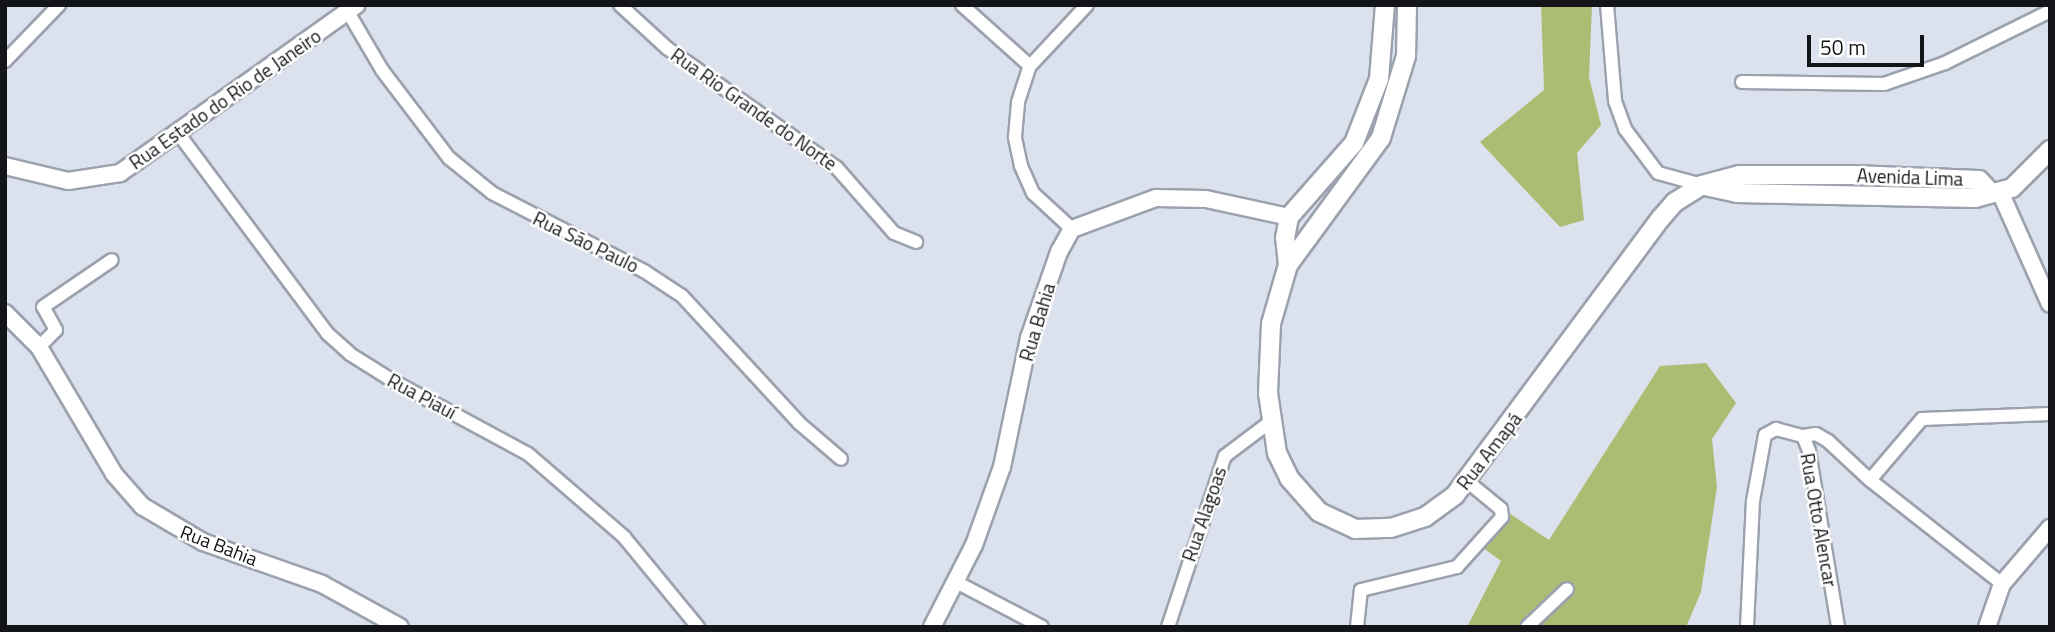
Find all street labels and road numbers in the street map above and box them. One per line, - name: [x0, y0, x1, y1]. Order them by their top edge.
- street label: Rua Estado do Rio de Janeiro: [125, 24, 325, 174]
- street label: Rua Rio Grande do Norte: [667, 43, 841, 175]
- street label: Avenida Lima: [1856, 164, 1964, 190]
- street label: Rua São Paulo: [529, 207, 643, 277]
- street label: Rua Bahia: [1014, 280, 1060, 364]
- street label: Rua Piauí: [384, 368, 460, 424]
- street label: Rua Amapá: [1452, 408, 1526, 494]
- street label: Rua Otto Alencar: [1796, 451, 1842, 589]
- street label: Rua Alagoas: [1177, 464, 1231, 564]
- street label: Rua Bahia: [177, 520, 261, 570]

